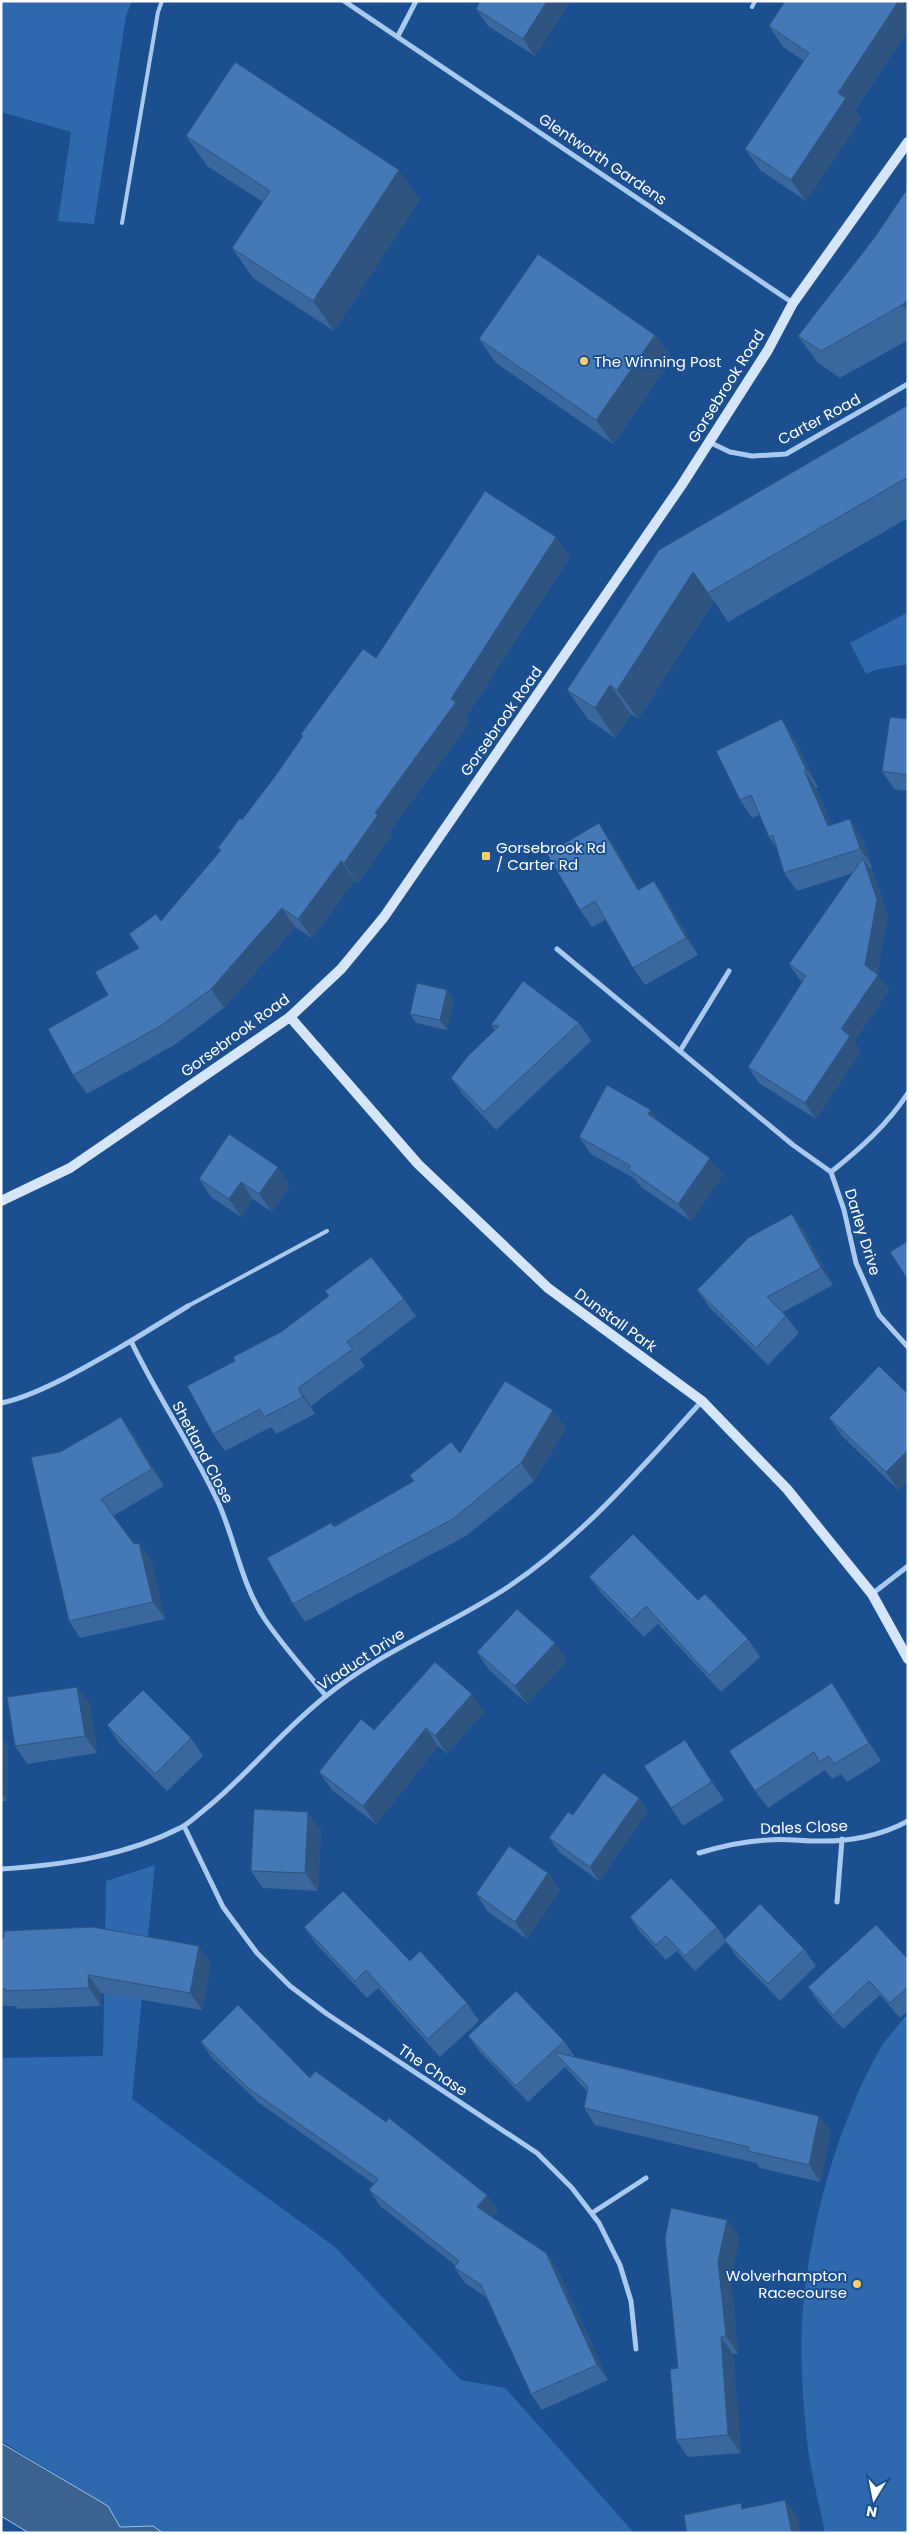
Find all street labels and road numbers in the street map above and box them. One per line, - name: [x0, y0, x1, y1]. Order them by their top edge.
- street label: Glentworth Gardens: [535, 108, 671, 210]
- street label: Gorsebrook Road: [683, 325, 769, 447]
- street label: Carter Road: [774, 388, 864, 450]
- street label: Gorsebrook Road: [455, 662, 547, 780]
- street label: Gorsebrook Road: [176, 988, 294, 1082]
- street label: Darley Drive: [840, 1186, 886, 1278]
- street label: Dunstall Park: [571, 1283, 662, 1357]
- street label: Shetland Close: [167, 1397, 239, 1507]
- street label: Viaduct Drive: [313, 1623, 409, 1695]
- street label: Dales Close: [760, 1815, 848, 1839]
- street label: The Chase: [394, 2039, 472, 2101]

